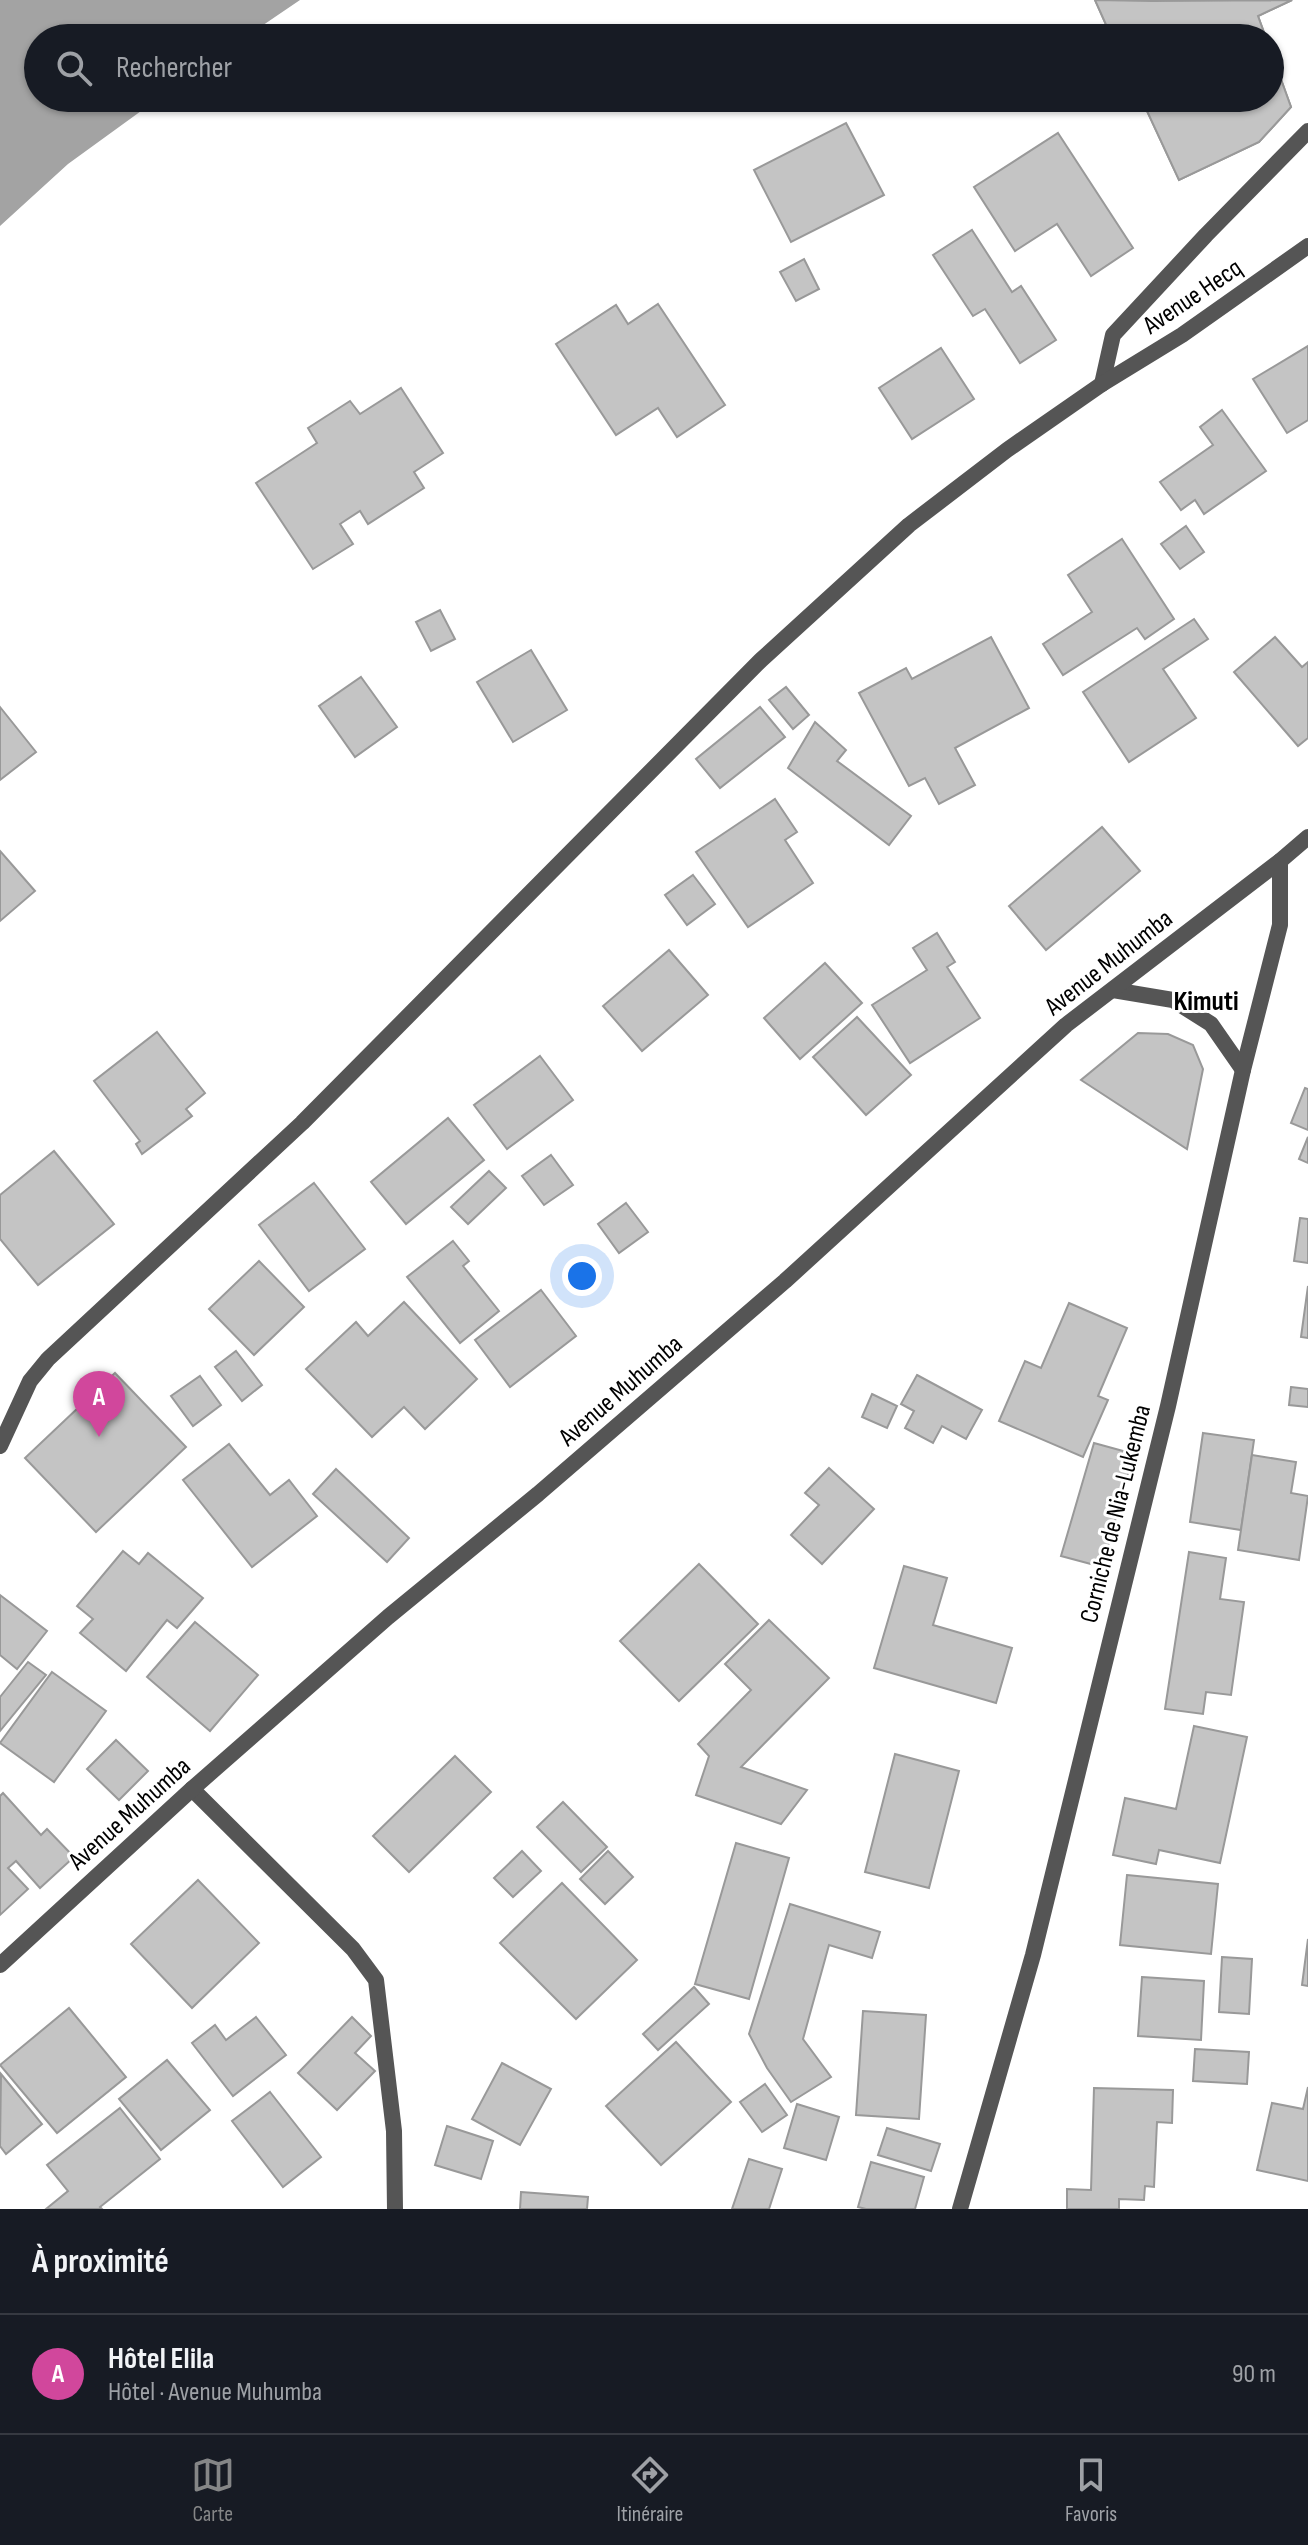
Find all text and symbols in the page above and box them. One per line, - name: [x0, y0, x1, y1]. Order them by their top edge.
- search box: [24, 24, 1284, 112]
- icon: search: [52, 46, 96, 90]
- text: Rechercher: [116, 50, 232, 86]
- street label: Avenue Hecq: [1137, 253, 1248, 342]
- street label: Avenue Muhumba: [1038, 904, 1179, 1023]
- district label: Kimuti: [1173, 985, 1239, 1018]
- your location: [562, 1256, 602, 1296]
- street label: Avenue Muhumba: [552, 1329, 689, 1454]
- pin: A: [73, 1371, 125, 1437]
- street label: Corniche de Nia-Lukemba: [1074, 1402, 1158, 1626]
- street label: Avenue Muhumba: [62, 1751, 197, 1878]
- text: À proximité: [32, 2241, 169, 2282]
- text: Hôtel Elila: [108, 2341, 214, 2377]
- text: A: [52, 2359, 64, 2390]
- text: 90 m: [1232, 2359, 1276, 2390]
- text: Hôtel · Avenue Muhumba: [108, 2377, 322, 2408]
- tab: Carte: [191, 2453, 235, 2528]
- tab: Itinéraire: [617, 2453, 683, 2528]
- tab: Favoris: [1065, 2453, 1117, 2528]

